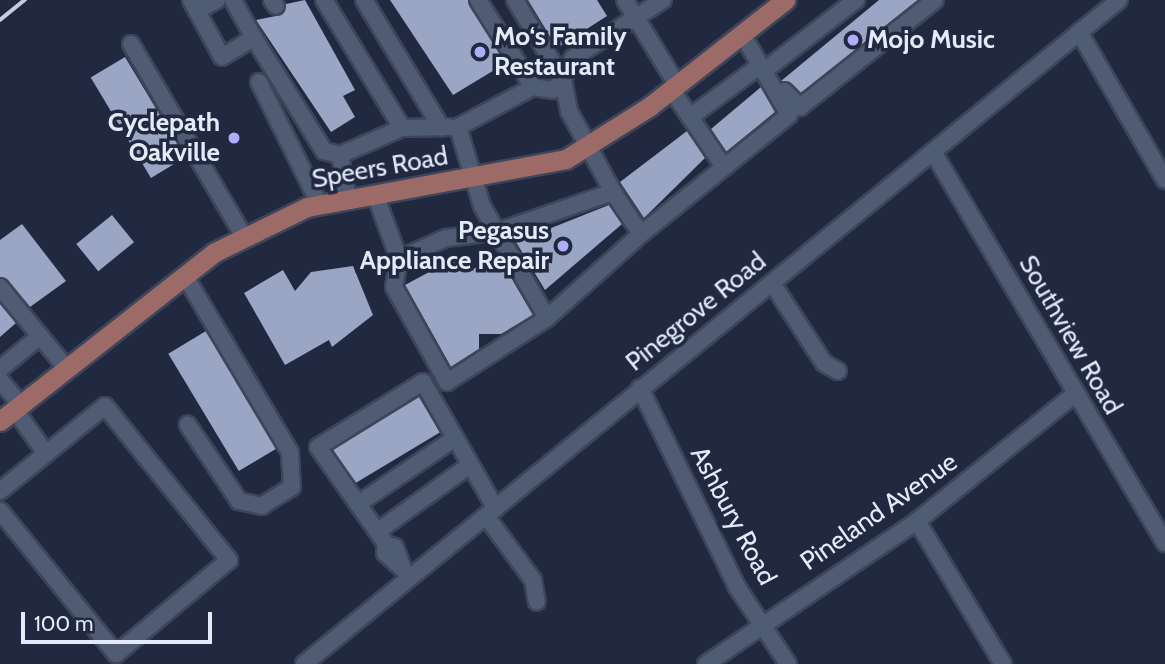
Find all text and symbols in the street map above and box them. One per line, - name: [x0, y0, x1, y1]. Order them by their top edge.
- place label: Mo‘s Family Restaurant: [494, 21, 627, 82]
- place label: Mojo Music: [867, 24, 995, 56]
- marker: Mojo Music: [845, 32, 861, 48]
- marker: Mo‘s Family Restaurant: [472, 44, 488, 60]
- place label: Cyclepath Oakville: [108, 107, 220, 168]
- marker: Cyclepath Oakville: [226, 130, 242, 146]
- street label: Speers Road: [310, 141, 450, 195]
- place label: Pegasus Appliance Repair: [360, 215, 549, 276]
- marker: Pegasus Appliance Repair: [555, 238, 571, 254]
- street label: Pinegrove Road: [620, 246, 772, 378]
- street label: Southview Road: [1012, 250, 1128, 420]
- street label: Ashbury Road: [683, 441, 783, 591]
- street label: Pineland Avenue: [795, 446, 963, 578]
- scale bar: [24, 598, 215, 642]
- text: 100 m: [34, 611, 93, 636]

